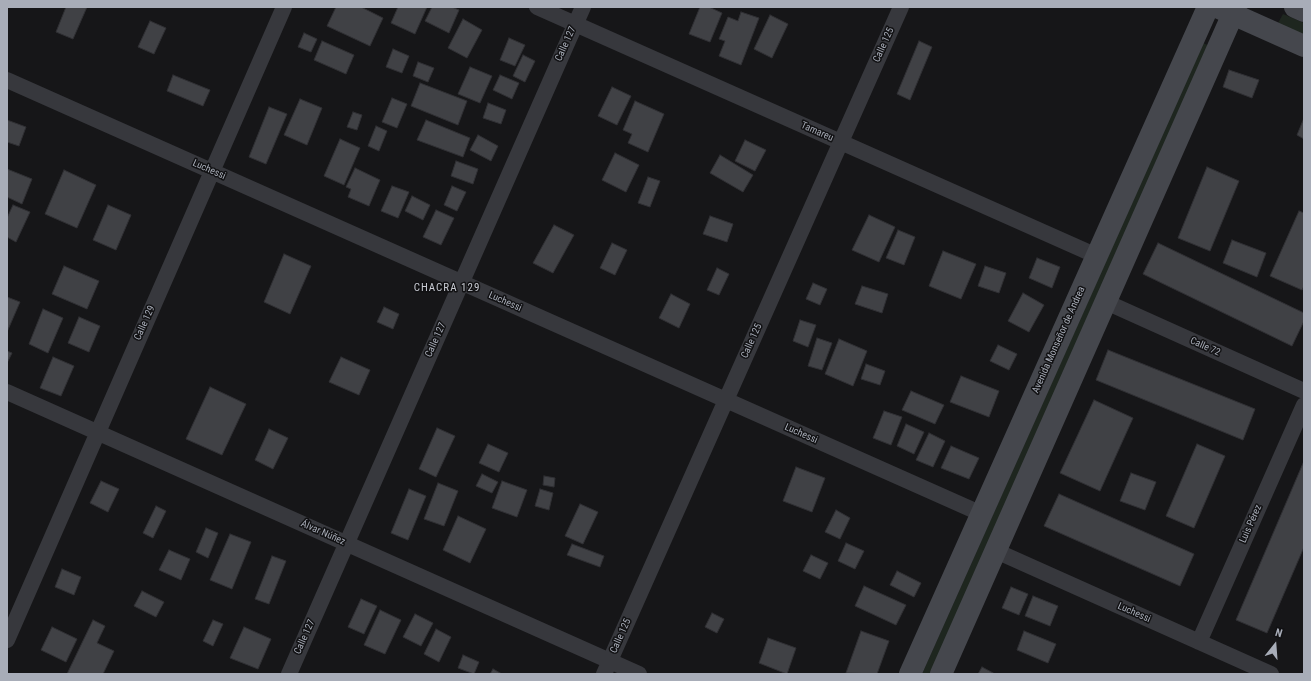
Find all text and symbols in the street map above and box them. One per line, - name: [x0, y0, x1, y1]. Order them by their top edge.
- street label: Calle 127: [553, 25, 579, 63]
- street label: Calle 125: [871, 26, 897, 64]
- street label: Tamareu: [799, 120, 835, 144]
- street label: Luchessi: [191, 157, 227, 183]
- district label: CHACRA 129: [414, 281, 480, 295]
- street label: Avenida Monseñor de Andrea: [1030, 285, 1088, 395]
- street label: Luchessi: [487, 289, 523, 315]
- street label: Calle 129: [132, 304, 158, 342]
- street label: Calle 127: [423, 321, 449, 359]
- street label: Calle 125: [739, 322, 765, 360]
- street label: Calle 72: [1188, 335, 1222, 359]
- street label: Luchessi: [783, 421, 819, 447]
- street label: Luis Pérez: [1237, 503, 1265, 545]
- street label: Álvar Núñez: [299, 518, 347, 548]
- street label: Luchessi: [1116, 600, 1152, 626]
- street label: Calle 125: [608, 617, 634, 655]
- street label: Calle 127: [292, 618, 318, 656]
- north arrow: [1255, 625, 1295, 665]
- text: N: [1274, 626, 1284, 640]

